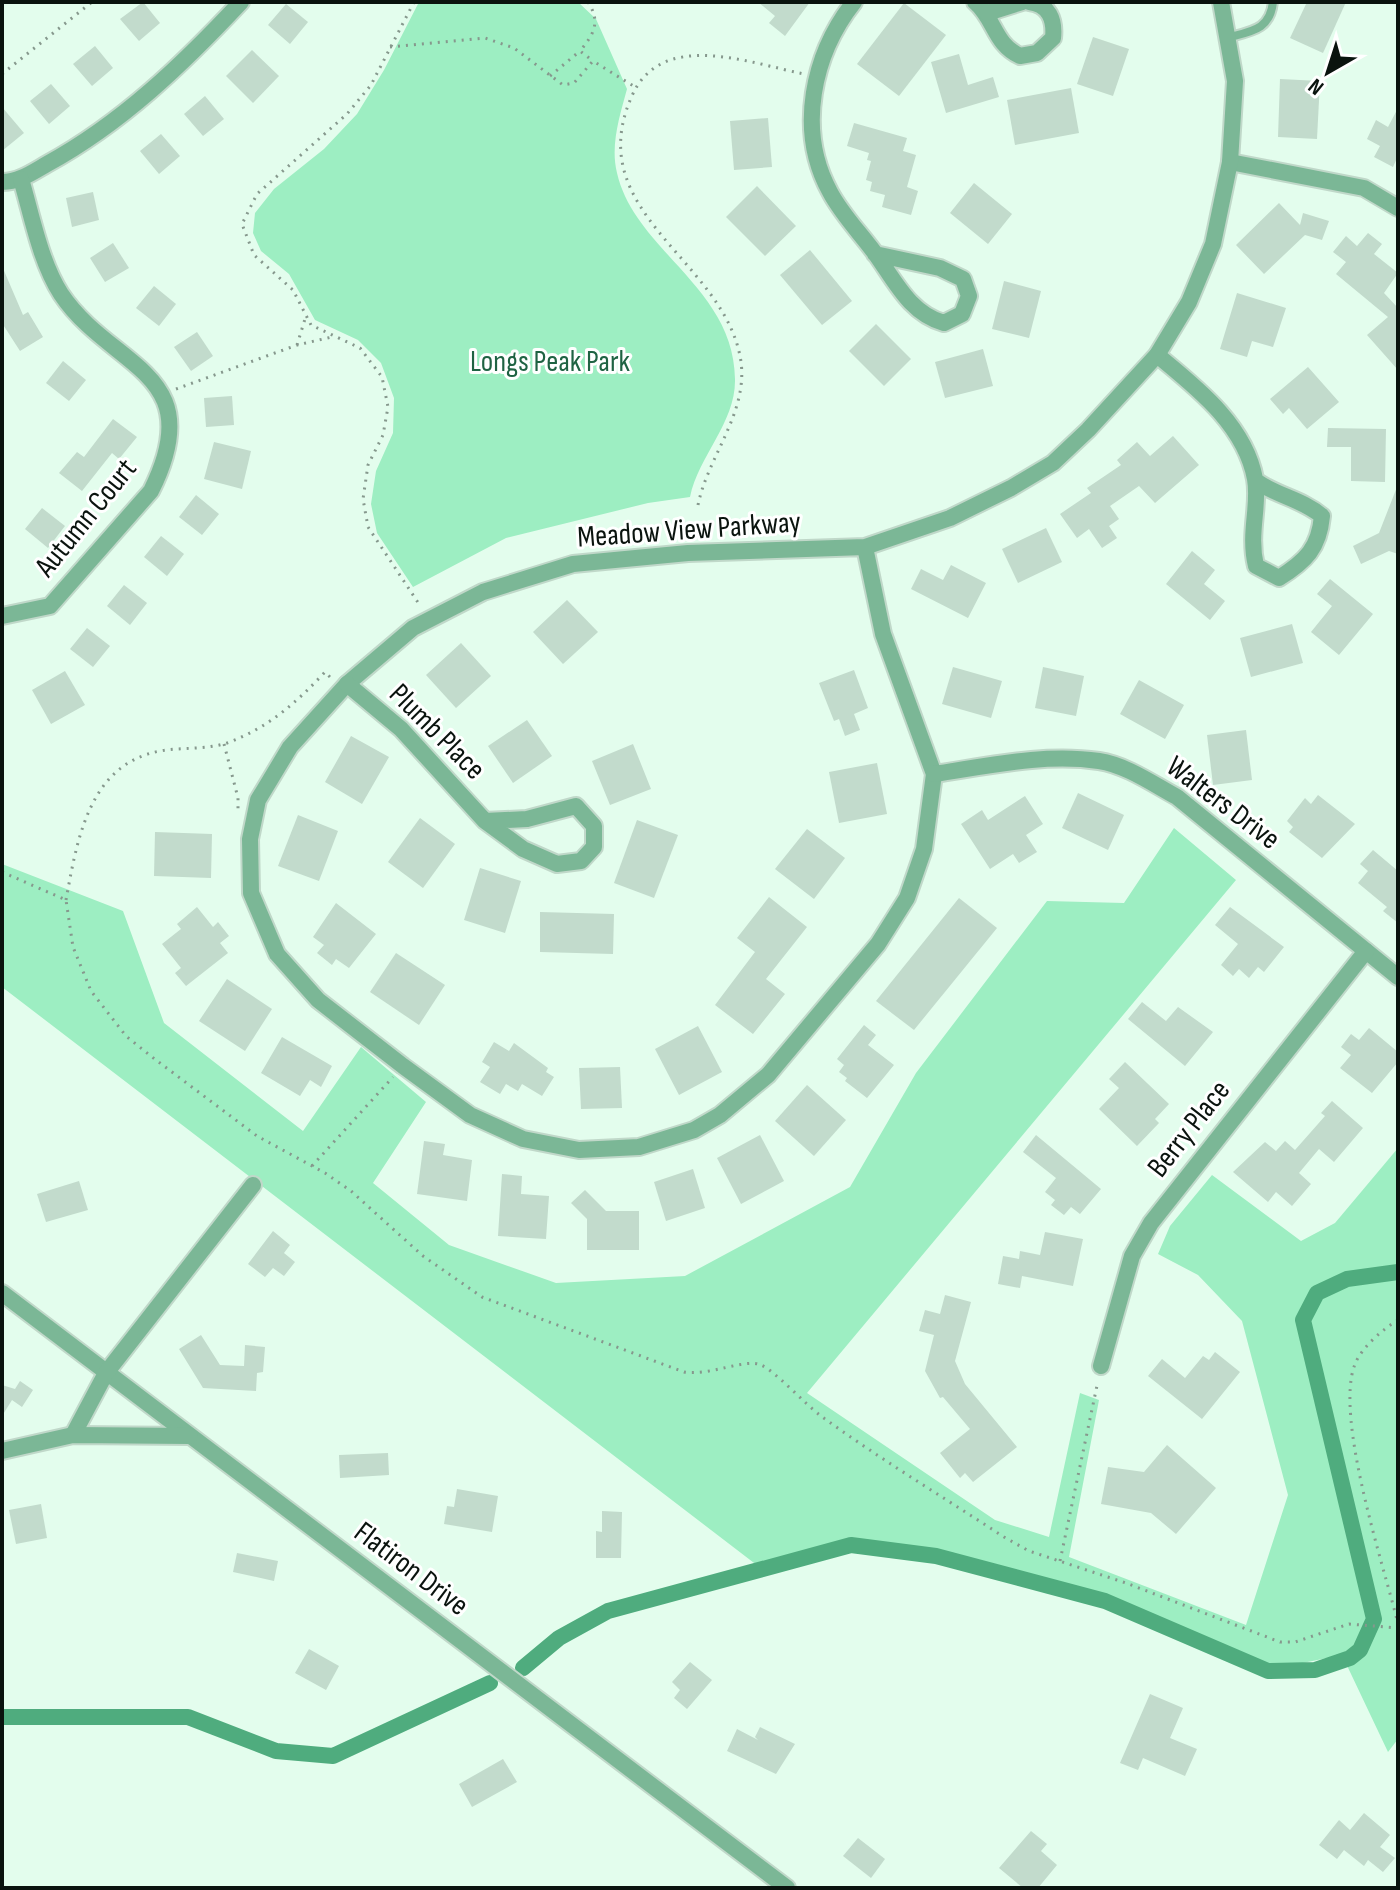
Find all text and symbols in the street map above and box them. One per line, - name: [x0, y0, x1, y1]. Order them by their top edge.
- north arrow: [1288, 32, 1368, 112]
- text: N: [1303, 72, 1329, 101]
- park label: Longs Peak Park: [470, 344, 631, 380]
- street label: Autumn Court: [27, 452, 144, 585]
- street label: Meadow View Parkway: [576, 504, 802, 556]
- street label: Plumb Place: [381, 676, 493, 788]
- street label: Walters Drive: [1159, 749, 1287, 857]
- street label: Berry Place: [1140, 1073, 1238, 1185]
- street label: Flatiron Drive: [347, 1514, 475, 1624]

